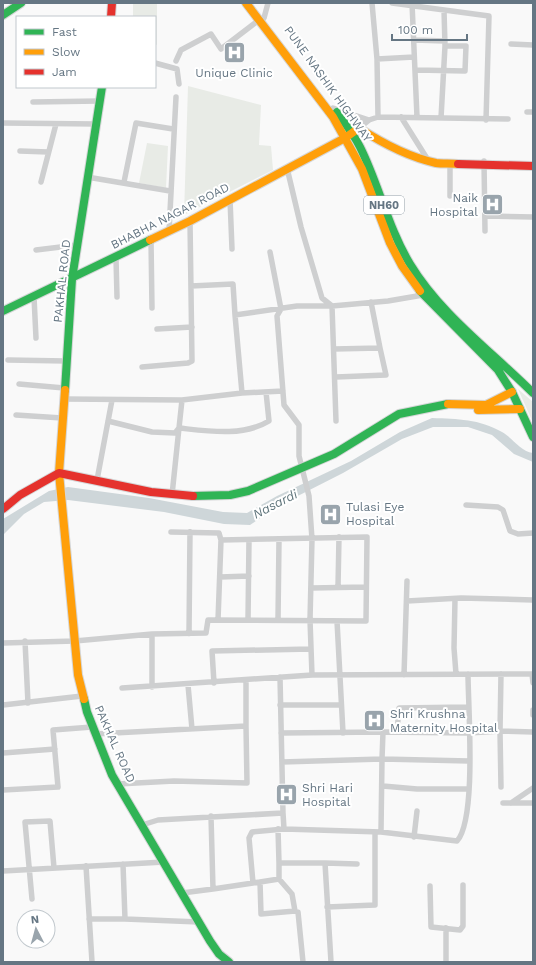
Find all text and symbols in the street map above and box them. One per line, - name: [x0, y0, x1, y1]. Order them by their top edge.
- legend: [16, 16, 156, 88]
- scale bar: [392, 16, 467, 42]
- street label: PUNE NASHIK HIGHWAY: [281, 23, 375, 145]
- text: 100 m: [398, 23, 433, 37]
- text: Fast: [52, 25, 77, 39]
- hospital icon: Unique Clinic: [221, 39, 247, 65]
- text: Slow: [52, 45, 80, 59]
- text: Jam: [52, 65, 77, 79]
- place label: Unique Clinic: [195, 66, 273, 80]
- street label: BHABHA NAGAR ROAD: [108, 180, 232, 252]
- place label: Naik Hospital: [430, 191, 478, 219]
- hospital icon: Naik Hospital: [480, 192, 506, 218]
- road number: NH60: [364, 196, 404, 214]
- street label: PAKHAL ROAD: [51, 239, 73, 323]
- water label: Nasardi: [250, 486, 300, 522]
- place label: Tulasi Eye Hospital: [346, 500, 404, 528]
- hospital icon: Tulasi Eye Hospital: [318, 501, 344, 527]
- street label: PAKHAL ROAD: [92, 703, 138, 785]
- place label: Shri Krushna Maternity Hospital: [390, 707, 498, 735]
- hospital icon: Shri Krushna Maternity Hospital: [362, 708, 388, 734]
- place label: Shri Hari Hospital: [302, 781, 353, 809]
- hospital icon: Shri Hari Hospital: [274, 782, 300, 808]
- north arrow: [16, 909, 56, 949]
- text: N: [30, 913, 40, 926]

